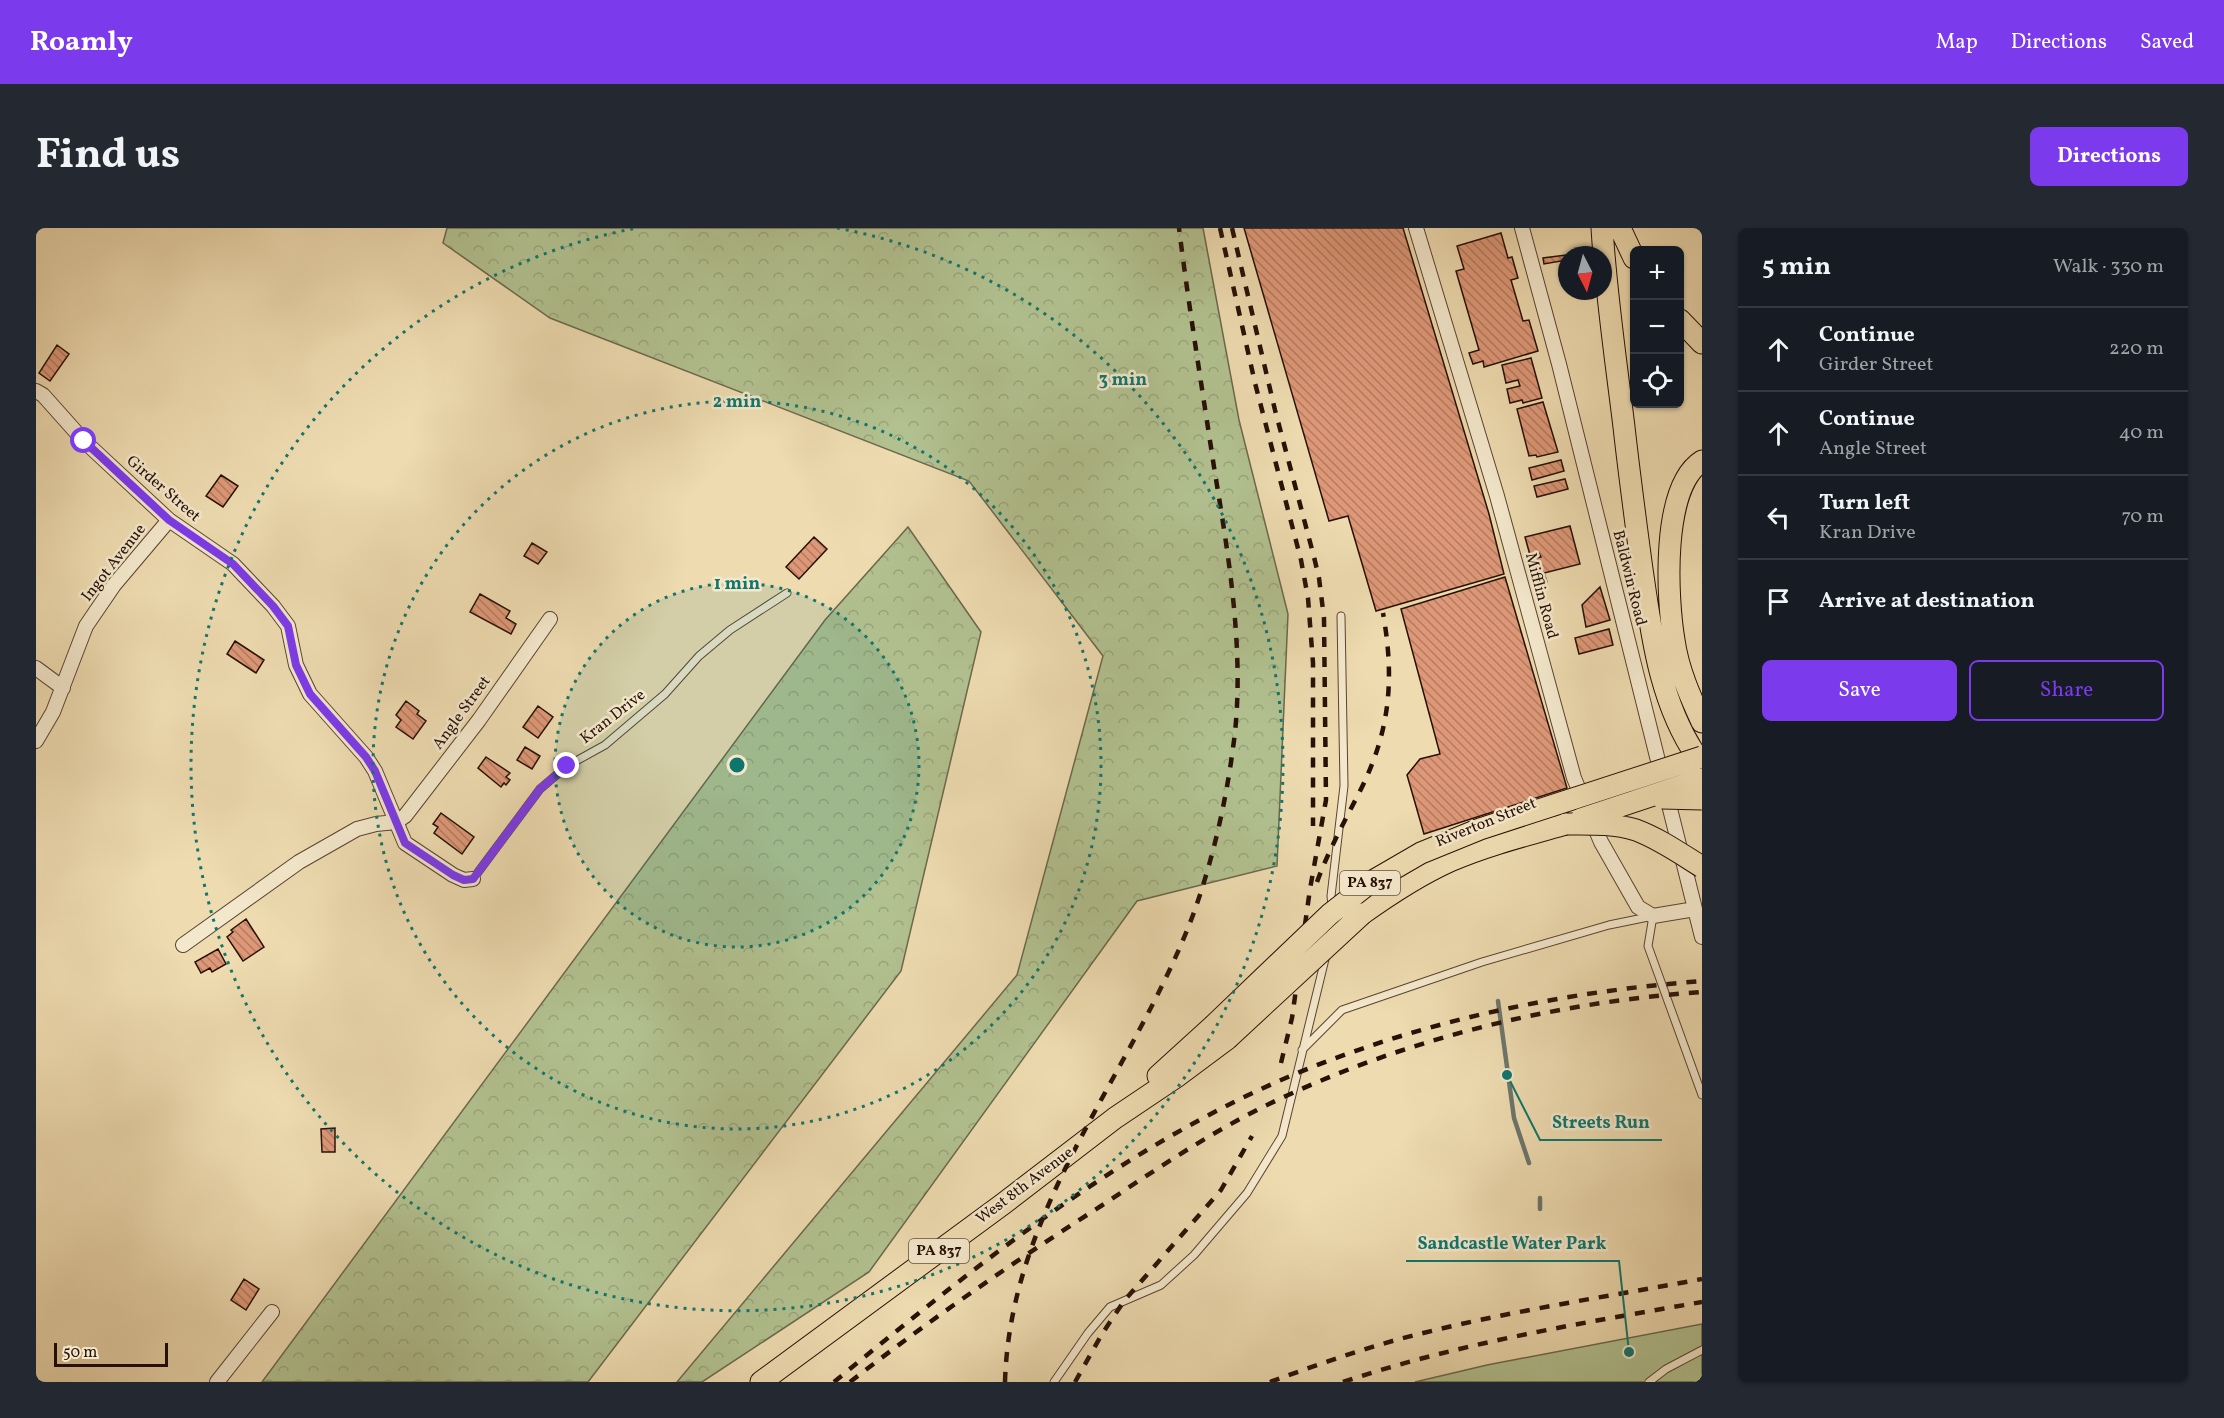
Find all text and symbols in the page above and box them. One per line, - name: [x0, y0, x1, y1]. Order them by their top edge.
- text: Roamly: [30, 23, 133, 62]
- text: Map: [1936, 28, 1978, 57]
- text: Directions: [2011, 28, 2107, 57]
- text: Saved: [2140, 28, 2194, 57]
- text: Find us: [36, 127, 180, 186]
- button: Directions: [2030, 127, 2188, 186]
- north arrow: [1558, 246, 1612, 300]
- map controls: [1630, 246, 1684, 408]
- button: +: [1630, 246, 1684, 300]
- text: 5 min: [1762, 249, 1831, 285]
- text: Walk · 330 m: [2053, 253, 2164, 281]
- button: −: [1630, 300, 1684, 354]
- text: Continue: [1819, 320, 1915, 351]
- icon: ahead: [1762, 333, 1795, 366]
- text: 220 m: [2109, 335, 2164, 363]
- text: Girder Street: [1819, 351, 1934, 379]
- button: locate: [1630, 354, 1684, 408]
- text: 3 min: [1099, 368, 1147, 393]
- text: 2 min: [713, 390, 761, 415]
- text: Continue: [1819, 404, 1915, 435]
- icon: ahead: [1762, 417, 1795, 450]
- text: 40 m: [2119, 419, 2164, 447]
- route start: [70, 427, 96, 453]
- text: Angle Street: [1819, 435, 1927, 463]
- street label: Girder Street: [121, 451, 205, 528]
- text: Turn left: [1819, 488, 1910, 519]
- icon: left: [1762, 501, 1795, 534]
- text: 70 m: [2121, 503, 2164, 531]
- text: Kran Drive: [1819, 519, 1916, 547]
- street label: Ingot Avenue: [77, 520, 151, 606]
- street label: Baldwin Road: [1606, 528, 1652, 628]
- street label: Mifflin Road: [1519, 550, 1563, 642]
- text: 1 min: [714, 572, 760, 597]
- icon: arrive: [1762, 585, 1795, 618]
- text: Arrive at destination: [1819, 586, 2035, 617]
- button: Save: [1762, 660, 1957, 721]
- button: Share: [1969, 660, 2164, 721]
- street label: Angle Street: [428, 671, 497, 754]
- street label: Kran Drive: [576, 685, 650, 749]
- route end: [553, 752, 579, 778]
- centre of rings: [727, 755, 747, 775]
- street label: Riverton Street: [1432, 793, 1540, 853]
- road number: PA 837: [1340, 871, 1400, 895]
- callout: Streets Run: [1540, 1104, 1662, 1140]
- text: Streets Run: [1552, 1111, 1650, 1136]
- street label: West 8th Avenue: [972, 1142, 1078, 1230]
- callout: Sandcastle Water Park: [1406, 1225, 1619, 1261]
- text: Sandcastle Water Park: [1417, 1232, 1607, 1257]
- road number: PA 837: [909, 1239, 969, 1263]
- scale bar: [54, 1340, 168, 1368]
- text: 50 m: [63, 1342, 97, 1364]

